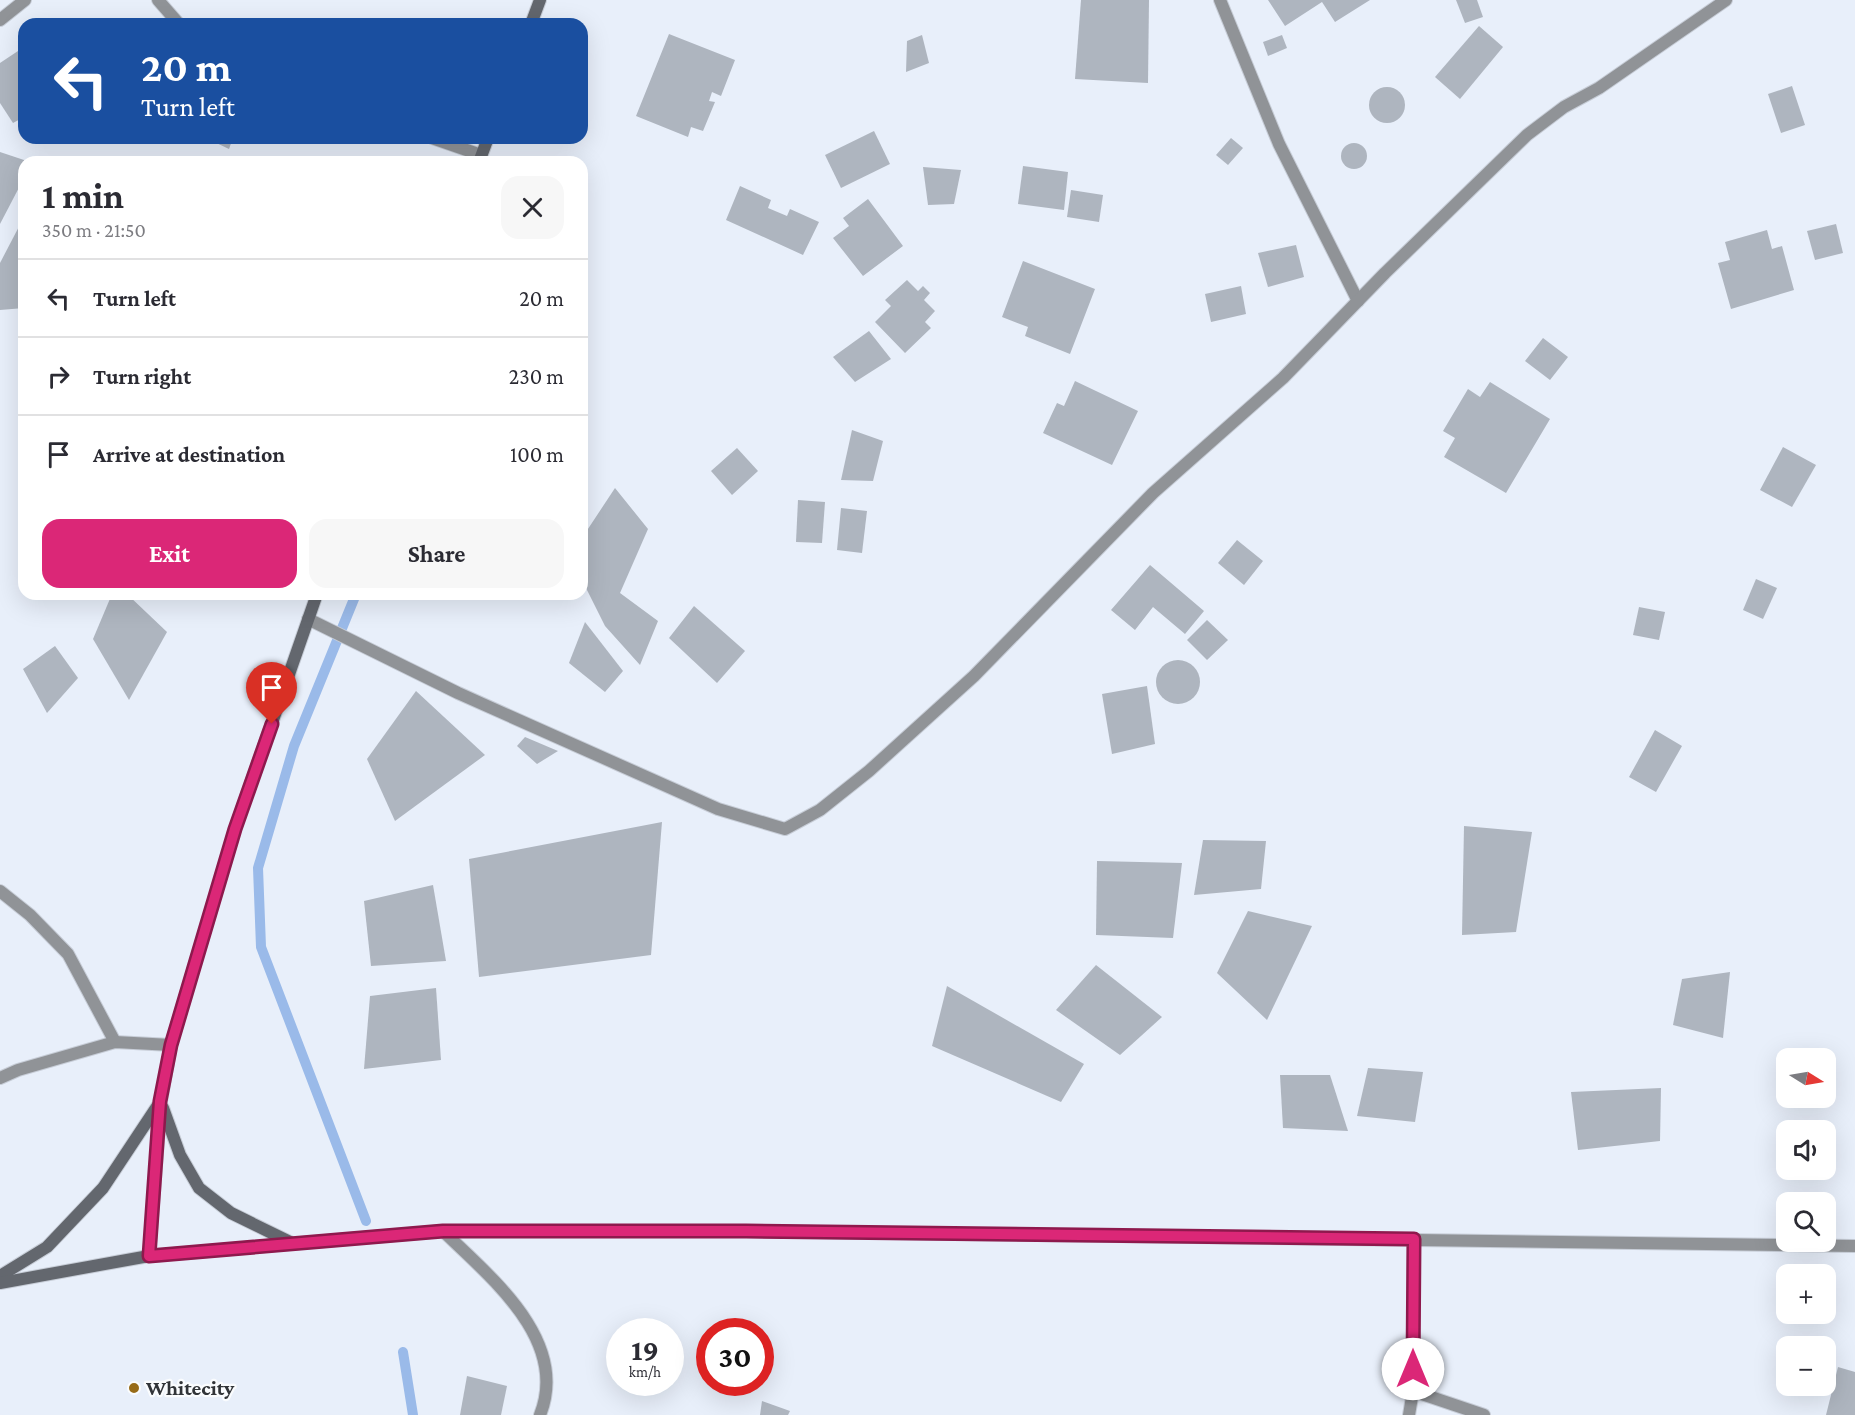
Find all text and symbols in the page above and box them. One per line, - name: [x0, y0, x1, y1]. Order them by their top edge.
- icon: left: [42, 42, 120, 120]
- text: 20 m: [141, 43, 232, 90]
- text: Turn left: [141, 92, 235, 122]
- text: 1 min: [42, 176, 124, 216]
- button: close: [501, 176, 564, 239]
- text: 350 m · 21:50: [42, 219, 146, 241]
- icon: left: [42, 282, 75, 315]
- text: Turn left: [93, 286, 176, 311]
- text: 20 m: [519, 286, 564, 311]
- icon: right: [42, 360, 75, 393]
- text: Turn right: [93, 364, 191, 389]
- text: 230 m: [509, 364, 564, 389]
- icon: arrive: [42, 438, 75, 471]
- text: Arrive at destination: [93, 442, 285, 467]
- text: 100 m: [510, 442, 564, 467]
- button: Exit: [42, 519, 297, 588]
- button: Share: [309, 519, 564, 588]
- pin: [246, 662, 297, 724]
- icon: arrive: [255, 671, 288, 704]
- north arrow: [1776, 1048, 1836, 1108]
- map controls: [1776, 1048, 1836, 1396]
- button: sound: [1776, 1120, 1836, 1180]
- button: search: [1776, 1192, 1836, 1252]
- button: +: [1776, 1264, 1836, 1324]
- speed limit sign: 30: [696, 1318, 774, 1396]
- text: 19: [631, 1333, 659, 1366]
- button: −: [1776, 1336, 1836, 1396]
- position arrow: [1381, 1337, 1445, 1401]
- text: km/h: [629, 1364, 661, 1380]
- place label: Whitecity: [145, 1376, 235, 1400]
- marker: Whitecity: [127, 1381, 141, 1395]

